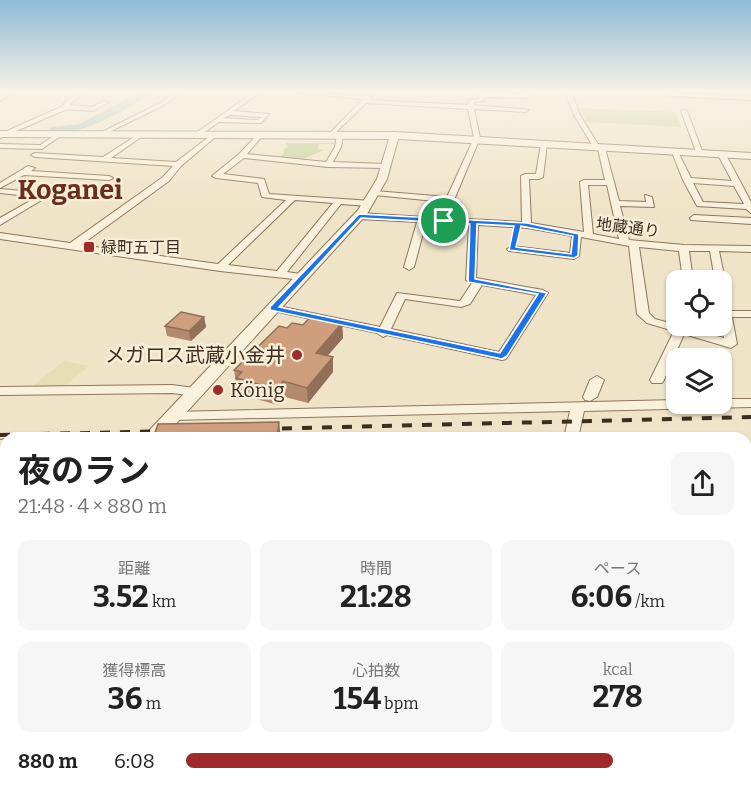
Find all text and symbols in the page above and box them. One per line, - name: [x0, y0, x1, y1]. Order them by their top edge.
- district label: Koganei: [17, 174, 123, 206]
- pin: [418, 195, 469, 246]
- icon: arrive: [427, 204, 460, 237]
- street label: 地蔵通り: [595, 214, 661, 241]
- place label: 緑町五丁目: [101, 238, 181, 257]
- marker: 緑町五丁目: [82, 240, 96, 254]
- map controls: [666, 270, 732, 414]
- button: locate: [666, 270, 732, 336]
- place label: メガロス武蔵小金井: [105, 343, 285, 367]
- marker: メガロス武蔵小金井: [290, 348, 304, 362]
- button: layers: [666, 348, 732, 414]
- place label: König: [230, 378, 285, 402]
- marker: König: [211, 383, 225, 397]
- text: 夜のラン: [18, 451, 150, 491]
- button: share: [671, 452, 734, 515]
- text: 21:48 · 4 × 880 m: [18, 494, 167, 518]
- text: 距離: [118, 559, 150, 578]
- text: 時間: [360, 559, 392, 578]
- text: ペース: [594, 559, 641, 578]
- text: 3.52: [93, 579, 149, 615]
- text: 21:28: [340, 579, 412, 615]
- text: 6:06: [571, 579, 632, 615]
- text: km: [149, 592, 176, 611]
- text: /km: [632, 592, 665, 611]
- text: kcal: [603, 660, 633, 679]
- text: 獲得標高: [102, 661, 166, 680]
- text: 心拍数: [352, 661, 400, 680]
- text: 278: [592, 679, 643, 715]
- text: 36: [108, 681, 143, 717]
- text: 154: [334, 681, 381, 717]
- text: m: [143, 694, 161, 713]
- text: bpm: [381, 694, 418, 713]
- text: 880 m: [18, 749, 77, 773]
- text: 6:08: [114, 749, 155, 773]

